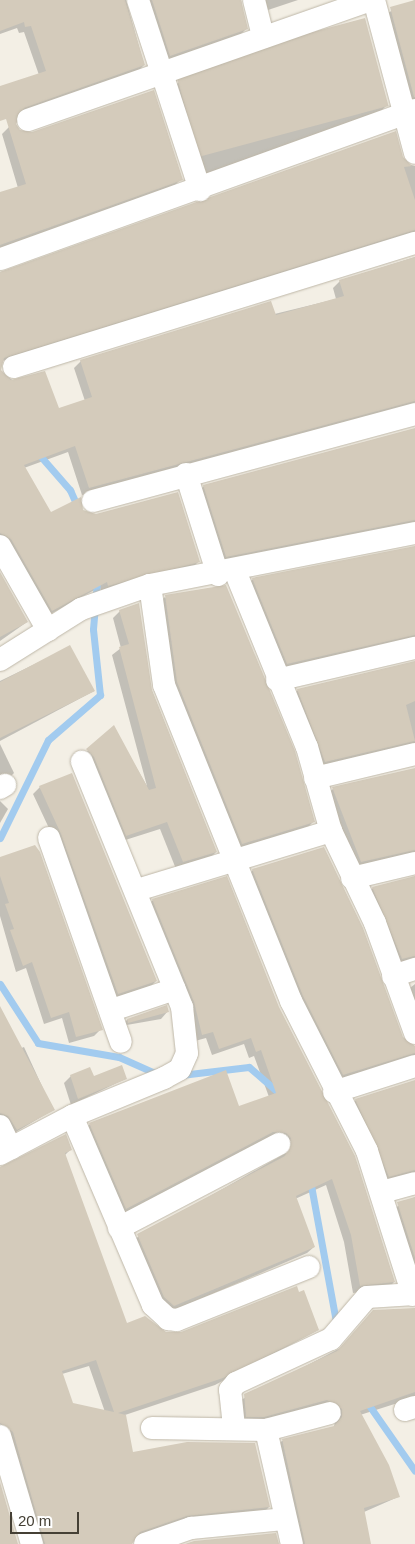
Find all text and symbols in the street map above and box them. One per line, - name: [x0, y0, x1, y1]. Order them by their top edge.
- scale bar: [12, 1502, 81, 1534]
- text: 20 m: [18, 1512, 51, 1529]

